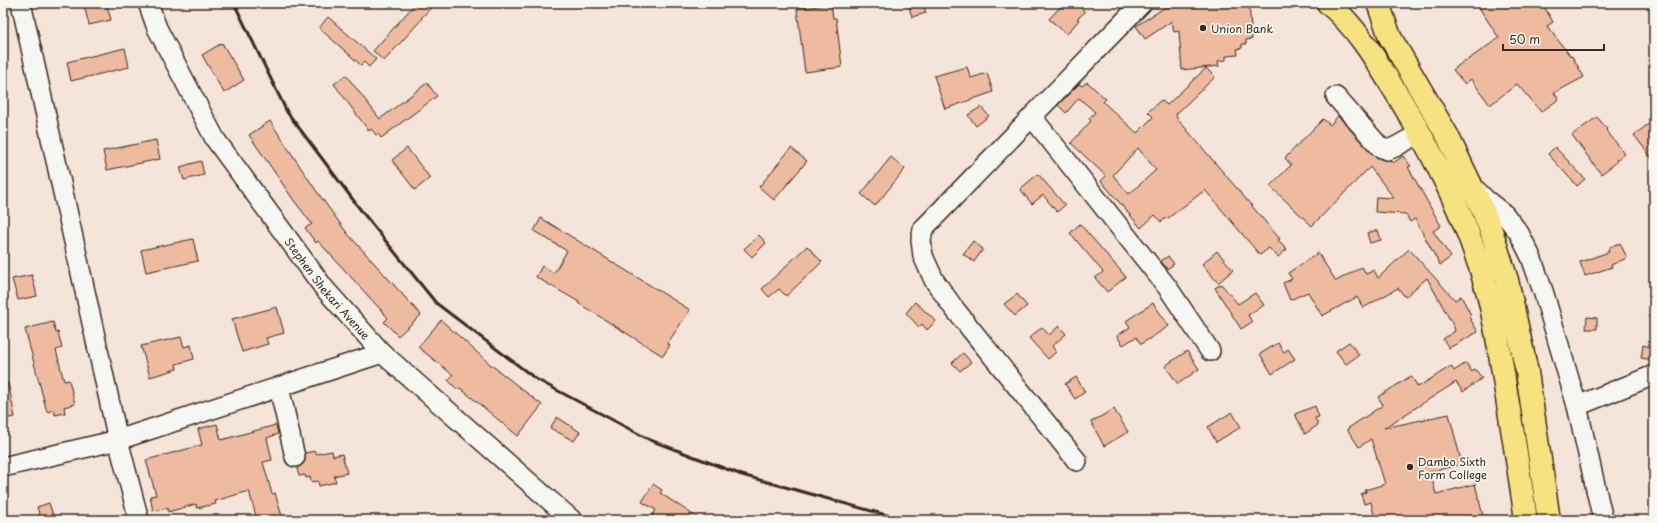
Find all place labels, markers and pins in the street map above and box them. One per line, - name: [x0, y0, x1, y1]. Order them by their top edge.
- place label: Union Bank: [1211, 20, 1273, 37]
- marker: Union Bank: [1198, 23, 1208, 33]
- place label: Dambo Sixth Form College: [1418, 453, 1487, 483]
- marker: Dambo Sixth Form College: [1405, 462, 1415, 472]

